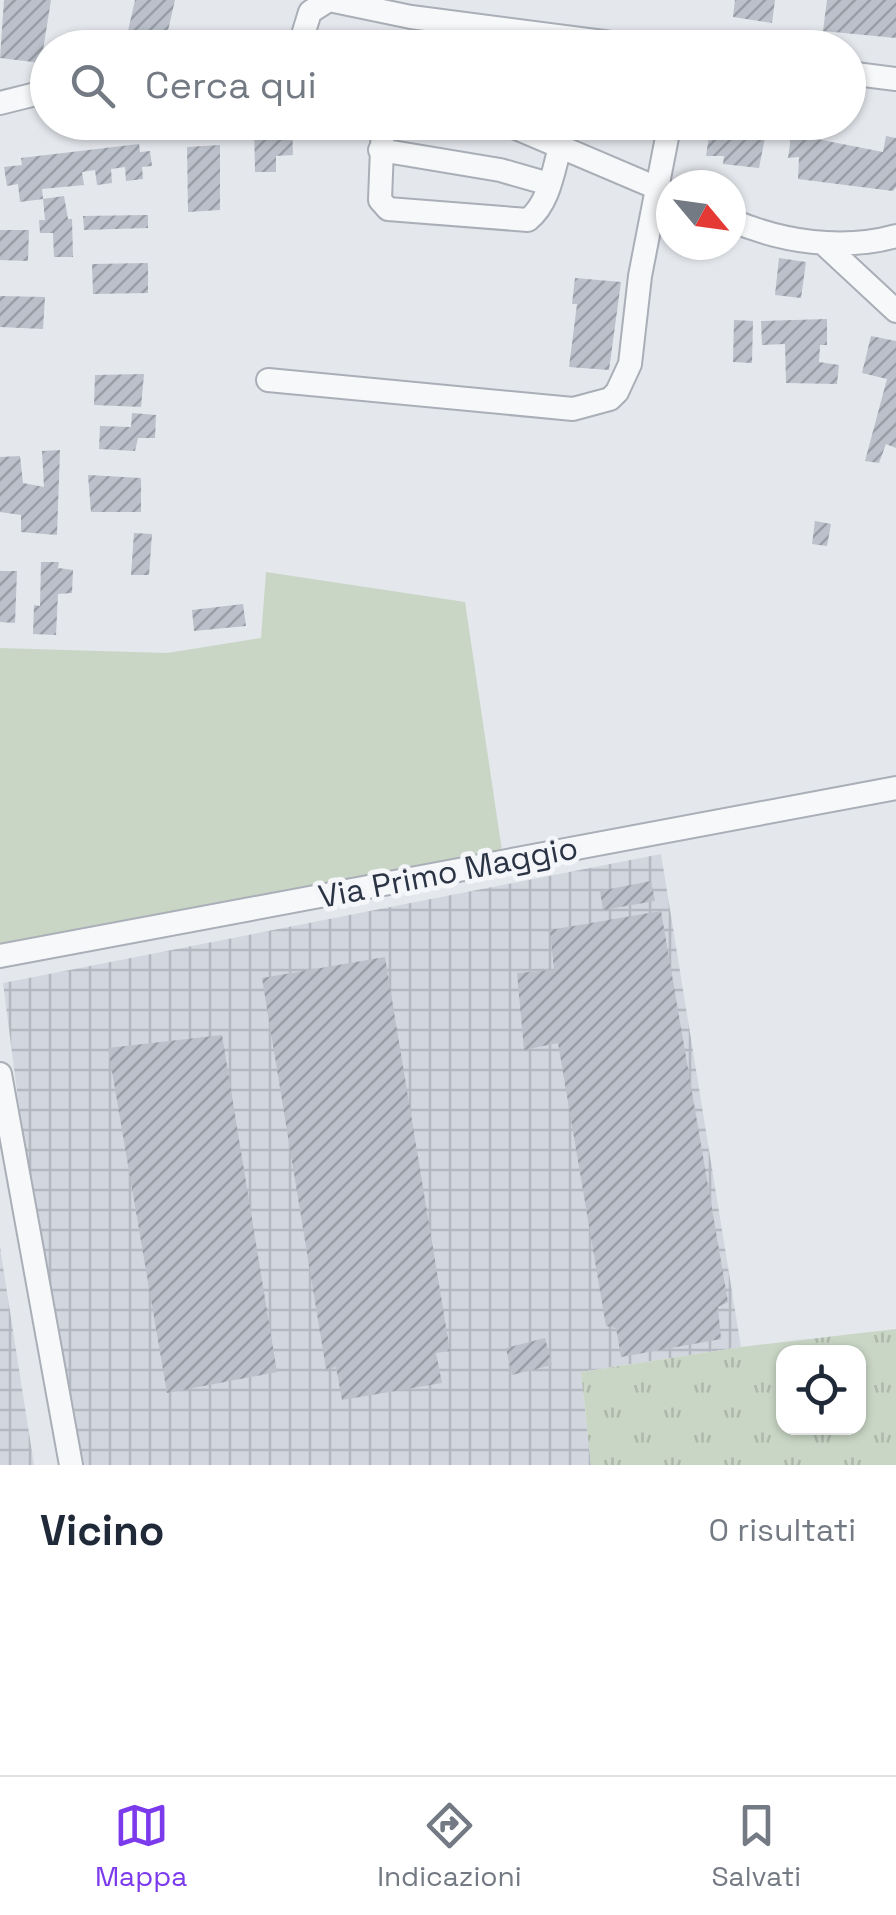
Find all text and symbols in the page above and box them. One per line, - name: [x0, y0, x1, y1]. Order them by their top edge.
- search box: [30, 30, 866, 140]
- icon: search: [65, 58, 120, 113]
- text: Cerca qui: [145, 61, 317, 109]
- north arrow: [656, 170, 746, 260]
- street label: Via Primo Maggio: [315, 827, 581, 917]
- map controls: [776, 1345, 866, 1435]
- button: locate: [776, 1345, 866, 1435]
- text: Vicino: [40, 1504, 165, 1557]
- text: 0 risultati: [708, 1510, 856, 1550]
- tab: Mappa: [95, 1798, 187, 1894]
- tab: Indicazioni: [377, 1798, 522, 1894]
- tab: Salvati: [711, 1798, 801, 1894]

